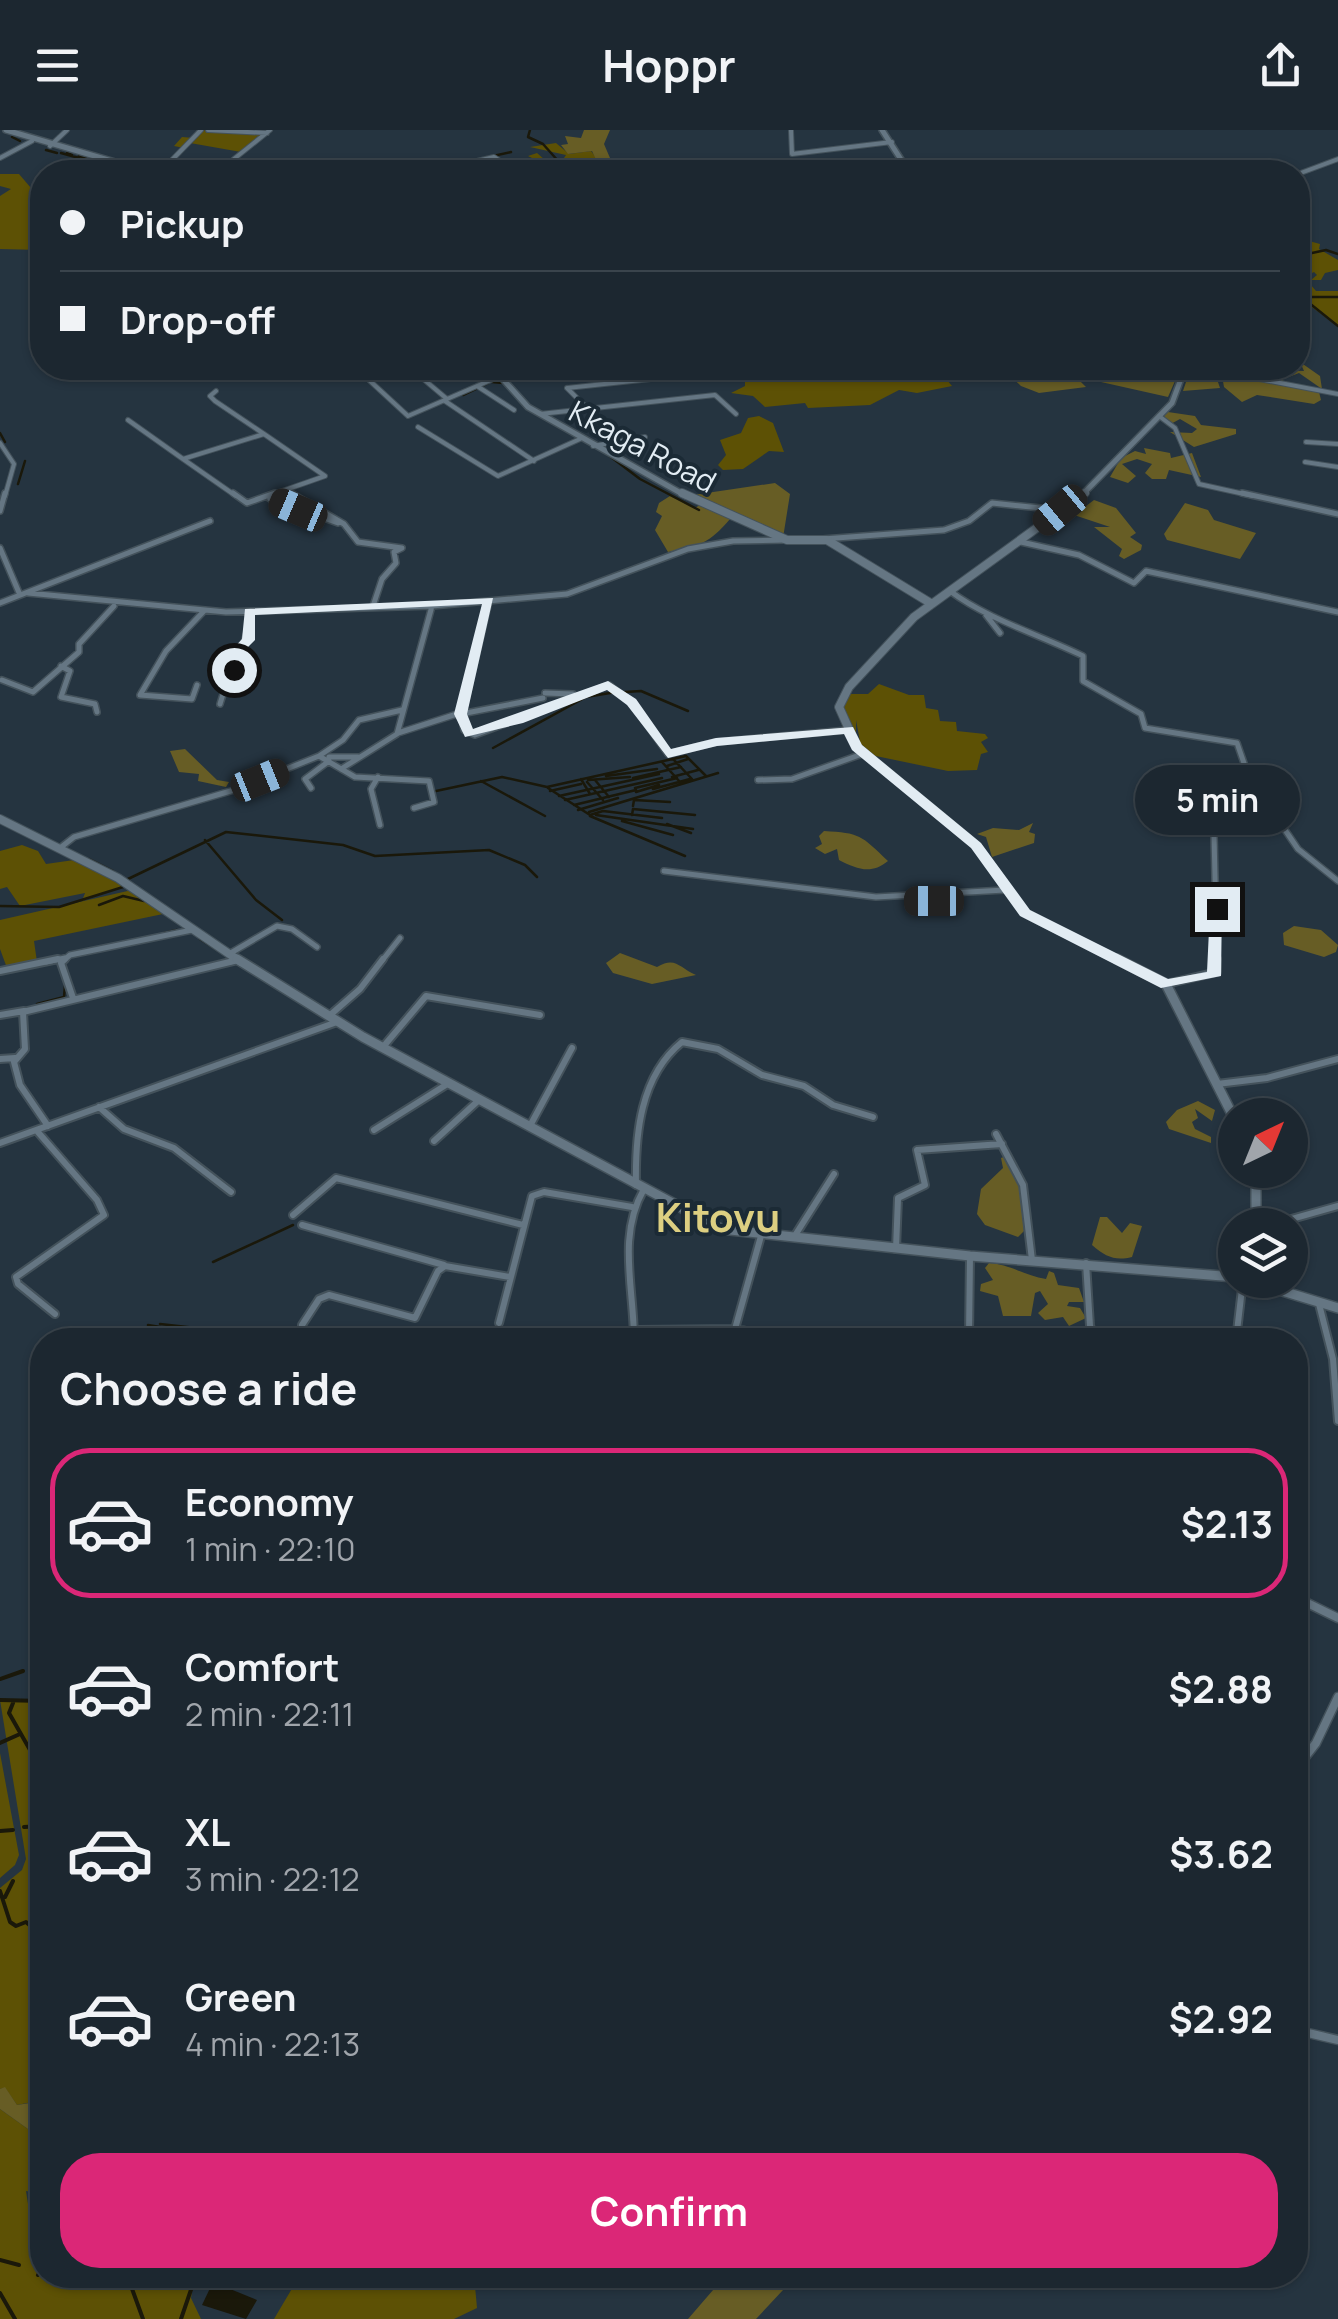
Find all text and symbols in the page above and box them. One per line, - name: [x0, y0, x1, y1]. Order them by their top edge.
- text: Hoppr: [602, 34, 736, 96]
- icon: menu: [30, 38, 85, 93]
- icon: share: [1253, 38, 1308, 93]
- text: Pickup: [120, 197, 244, 249]
- text: Drop-off: [120, 293, 275, 345]
- street label: Kkaga Road: [562, 390, 724, 502]
- car: [1027, 479, 1093, 541]
- car: [265, 484, 331, 536]
- route start: [212, 648, 257, 693]
- car: [227, 755, 293, 805]
- callout: 5 min: [1134, 764, 1300, 834]
- text: 5 min: [1176, 778, 1259, 822]
- car: [904, 886, 964, 916]
- route end: [1195, 887, 1240, 932]
- north arrow: [1218, 1098, 1308, 1188]
- map controls: [1218, 1098, 1308, 1298]
- district label: Kitovu: [656, 1189, 780, 1244]
- button: layers: [1218, 1208, 1308, 1298]
- text: Choose a ride: [60, 1357, 357, 1419]
- text: Economy: [185, 1475, 354, 1527]
- icon: car: [65, 1478, 155, 1568]
- text: $2.13: [1181, 1497, 1273, 1549]
- text: 1 min · 22:10: [185, 1527, 356, 1571]
- text: Comfort: [185, 1640, 339, 1692]
- icon: car: [65, 1643, 155, 1733]
- text: $2.88: [1168, 1662, 1273, 1714]
- text: 2 min · 22:11: [185, 1692, 354, 1736]
- text: XL: [185, 1805, 230, 1857]
- icon: car: [65, 1808, 155, 1898]
- text: $3.62: [1169, 1827, 1273, 1879]
- text: 3 min · 22:12: [185, 1857, 360, 1901]
- text: Green: [185, 1970, 297, 2022]
- icon: car: [65, 1973, 155, 2063]
- text: $2.92: [1169, 1992, 1273, 2044]
- text: 4 min · 22:13: [185, 2022, 360, 2066]
- button: Confirm: [60, 2153, 1278, 2268]

